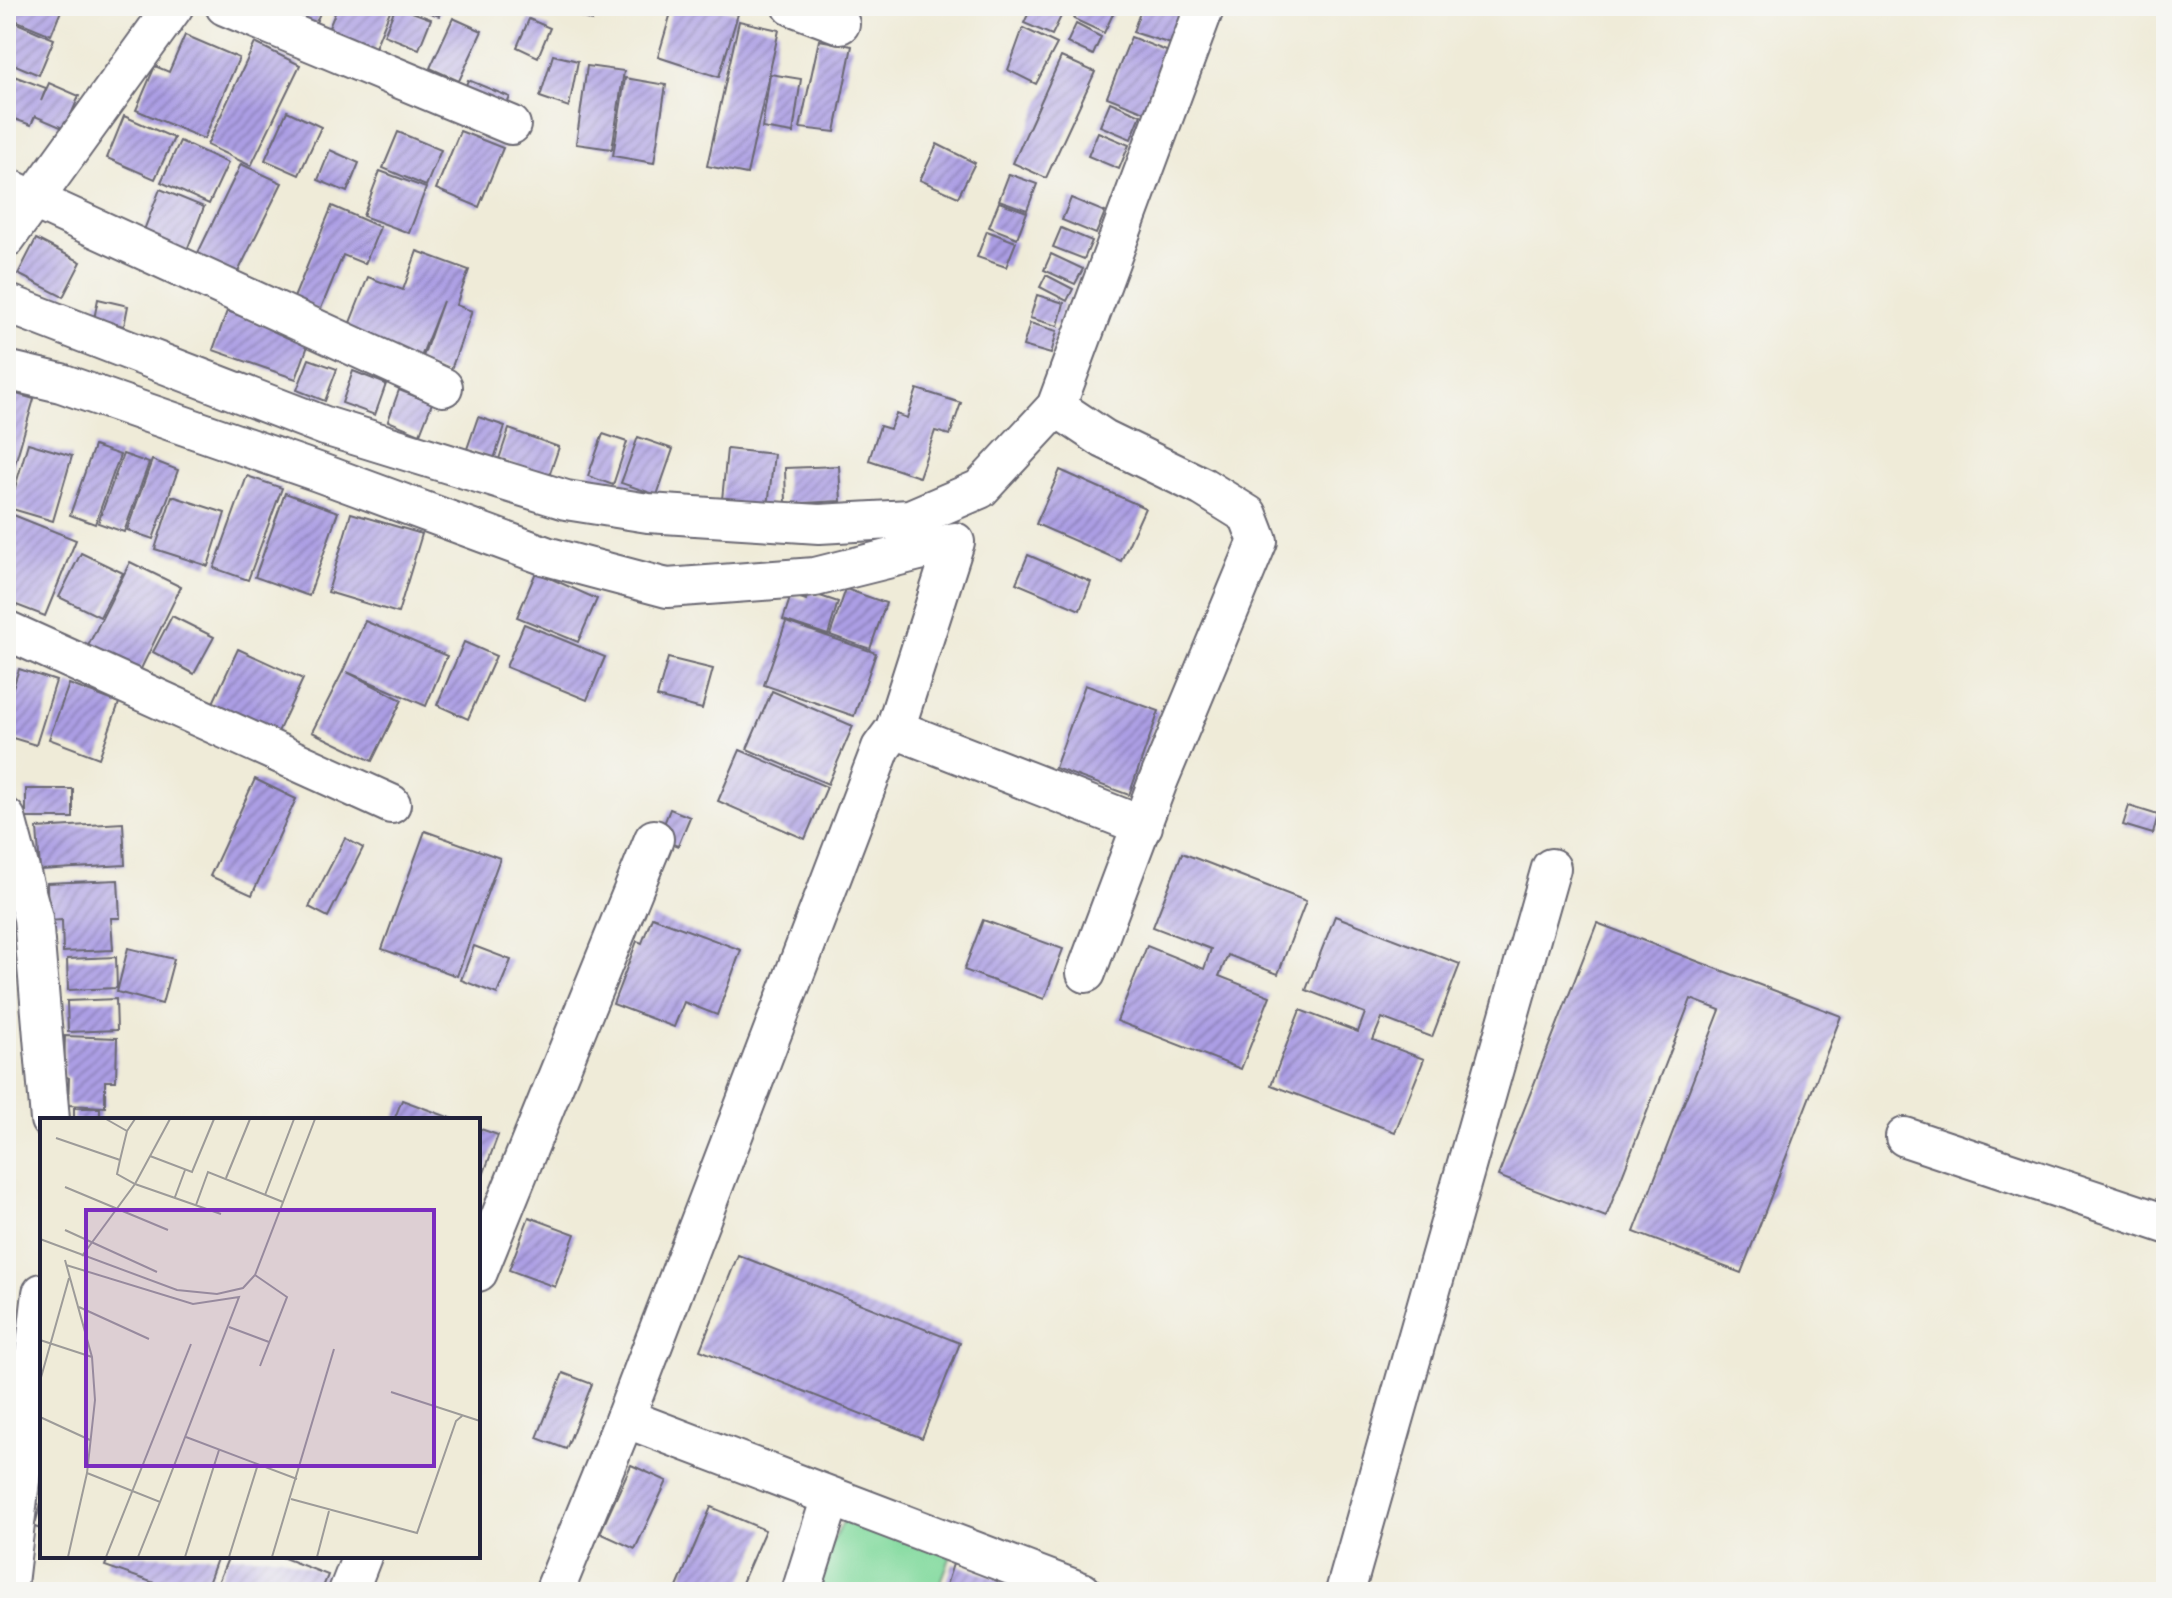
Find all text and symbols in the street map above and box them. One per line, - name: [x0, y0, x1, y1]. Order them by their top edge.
- inset map: [40, 1118, 480, 1558]

